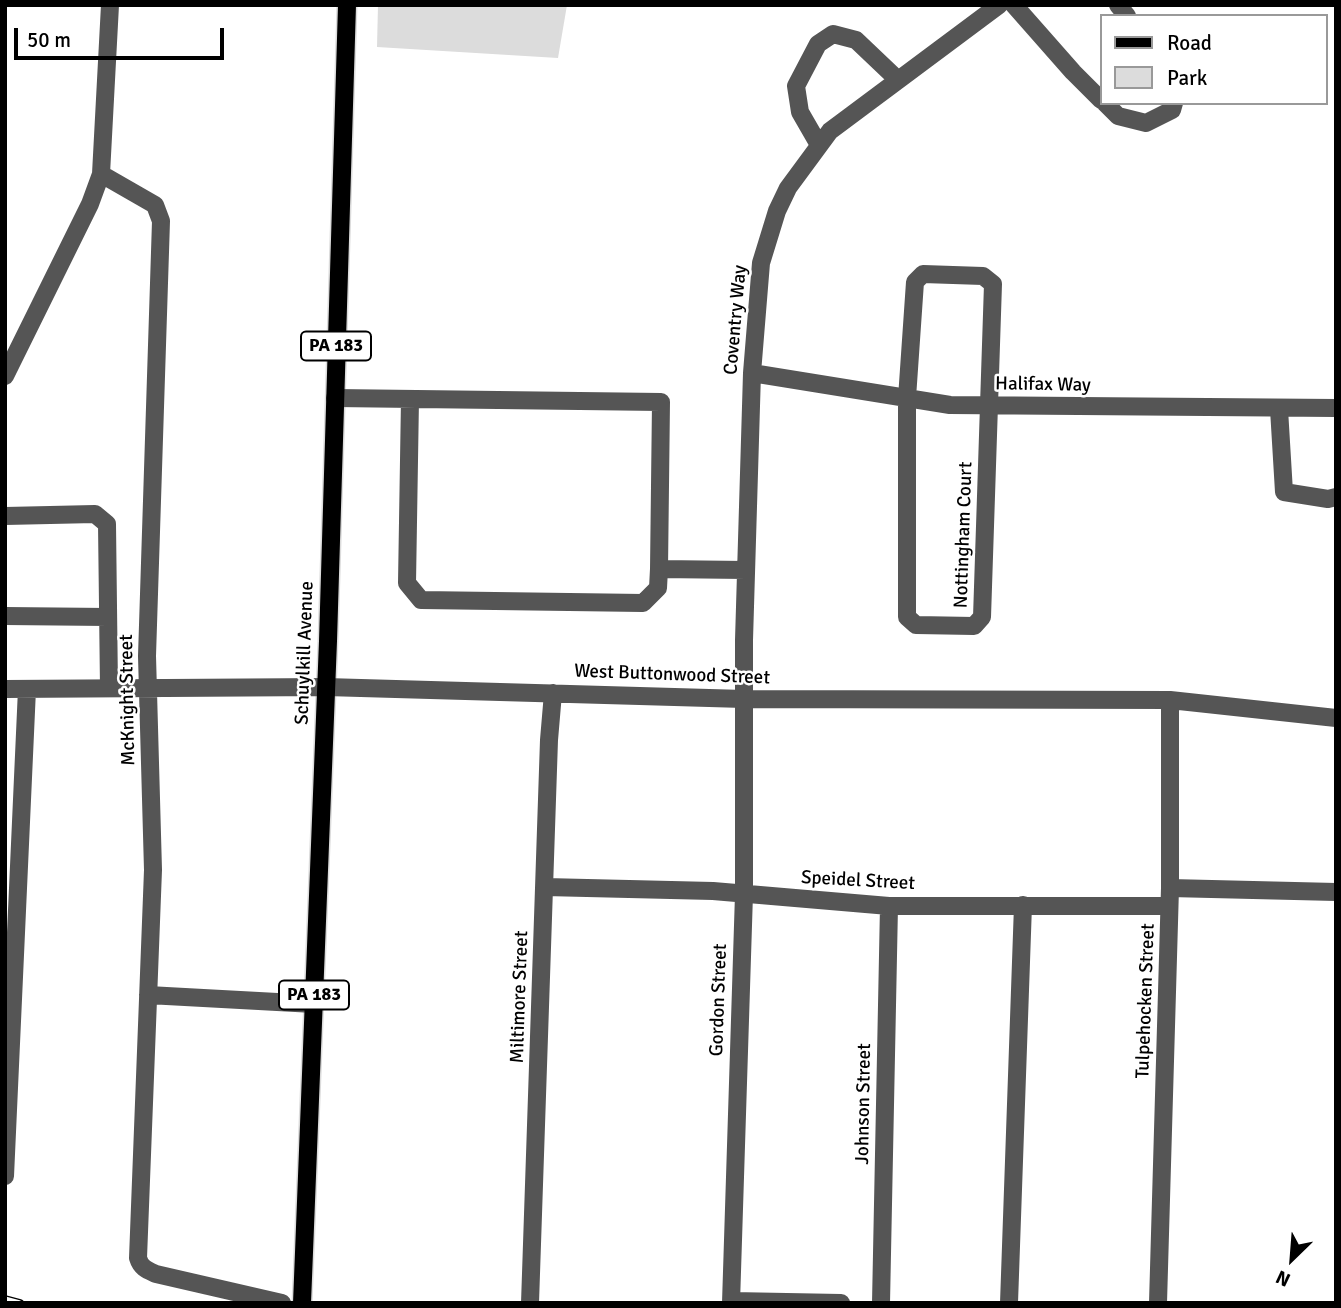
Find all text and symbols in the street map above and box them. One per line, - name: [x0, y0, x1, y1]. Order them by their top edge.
- scale bar: [18, 14, 228, 58]
- legend: [1100, 14, 1327, 105]
- text: 50 m: [27, 27, 71, 53]
- text: Road: [1167, 30, 1212, 56]
- text: Park: [1167, 65, 1207, 91]
- street label: Coventry Way: [720, 264, 752, 376]
- road number: PA 183: [301, 332, 371, 360]
- street label: Halifax Way: [995, 373, 1091, 397]
- street label: Nottingham Court: [950, 461, 978, 609]
- street label: Schuylkill Avenue: [291, 581, 319, 725]
- street label: McKnight Street: [115, 634, 141, 766]
- street label: West Buttonwood Street: [574, 660, 770, 690]
- street label: Speidel Street: [800, 867, 916, 895]
- street label: Tulpehocken Street: [1132, 923, 1160, 1079]
- street label: Miltimore Street: [506, 930, 534, 1064]
- street label: Gordon Street: [706, 943, 732, 1057]
- road number: PA 183: [279, 980, 349, 1010]
- street label: Johnson Street: [852, 1043, 876, 1165]
- north arrow: [1257, 1224, 1327, 1294]
- text: N: [1272, 1264, 1294, 1292]

